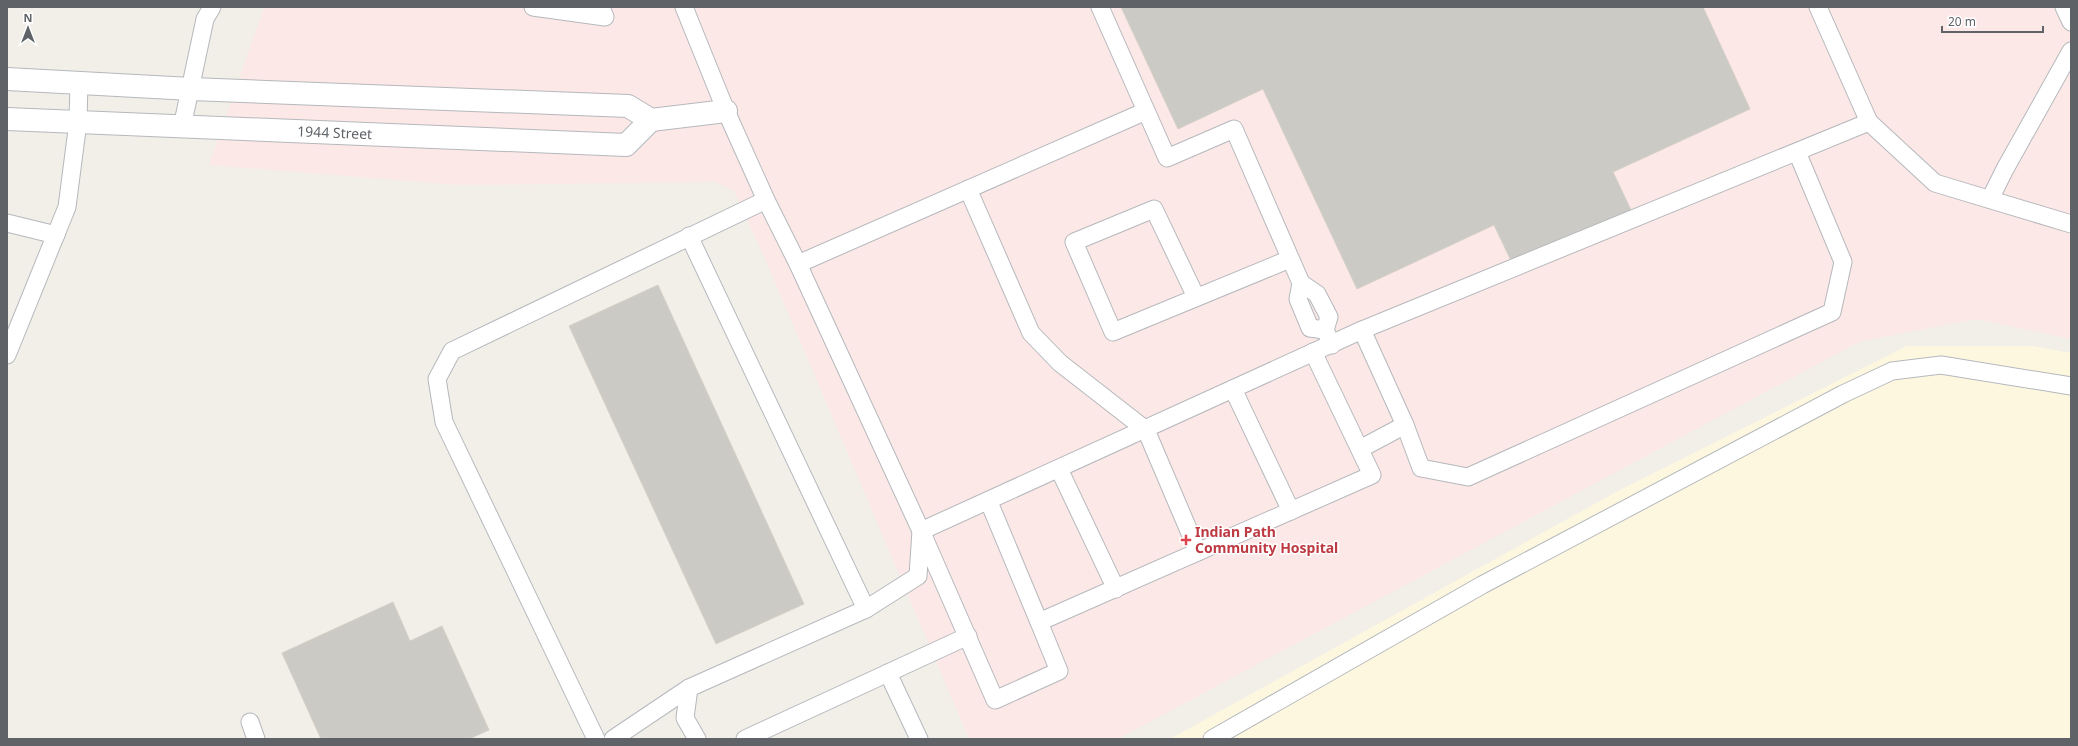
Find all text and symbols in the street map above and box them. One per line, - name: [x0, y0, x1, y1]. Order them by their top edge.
- north arrow: [8, 8, 48, 48]
- scale bar: [1942, 8, 2043, 34]
- text: N: [24, 10, 32, 25]
- text: 20 m: [1948, 13, 1976, 30]
- street label: 1944 Street: [297, 121, 373, 143]
- place label: Indian Path Community Hospital: [1195, 522, 1338, 557]
- marker: Indian Path Community Hospital: [1180, 534, 1192, 546]

